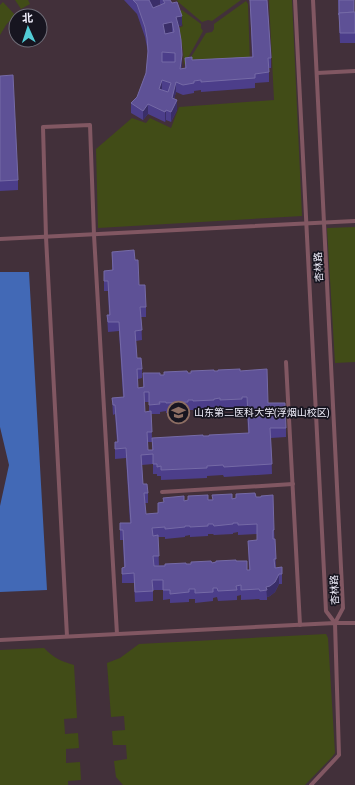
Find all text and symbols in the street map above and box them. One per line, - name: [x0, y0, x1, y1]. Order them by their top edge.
- north arrow: [8, 8, 48, 48]
- text: 北: [22, 11, 33, 25]
- street label: 杏林路: [311, 252, 326, 282]
- school or university icon: 山东第二医科大学(浮烟山校区): [165, 399, 191, 425]
- place label: 山东第二医科大学(浮烟山校区): [194, 406, 330, 419]
- street label: 杏林路: [327, 575, 342, 605]

